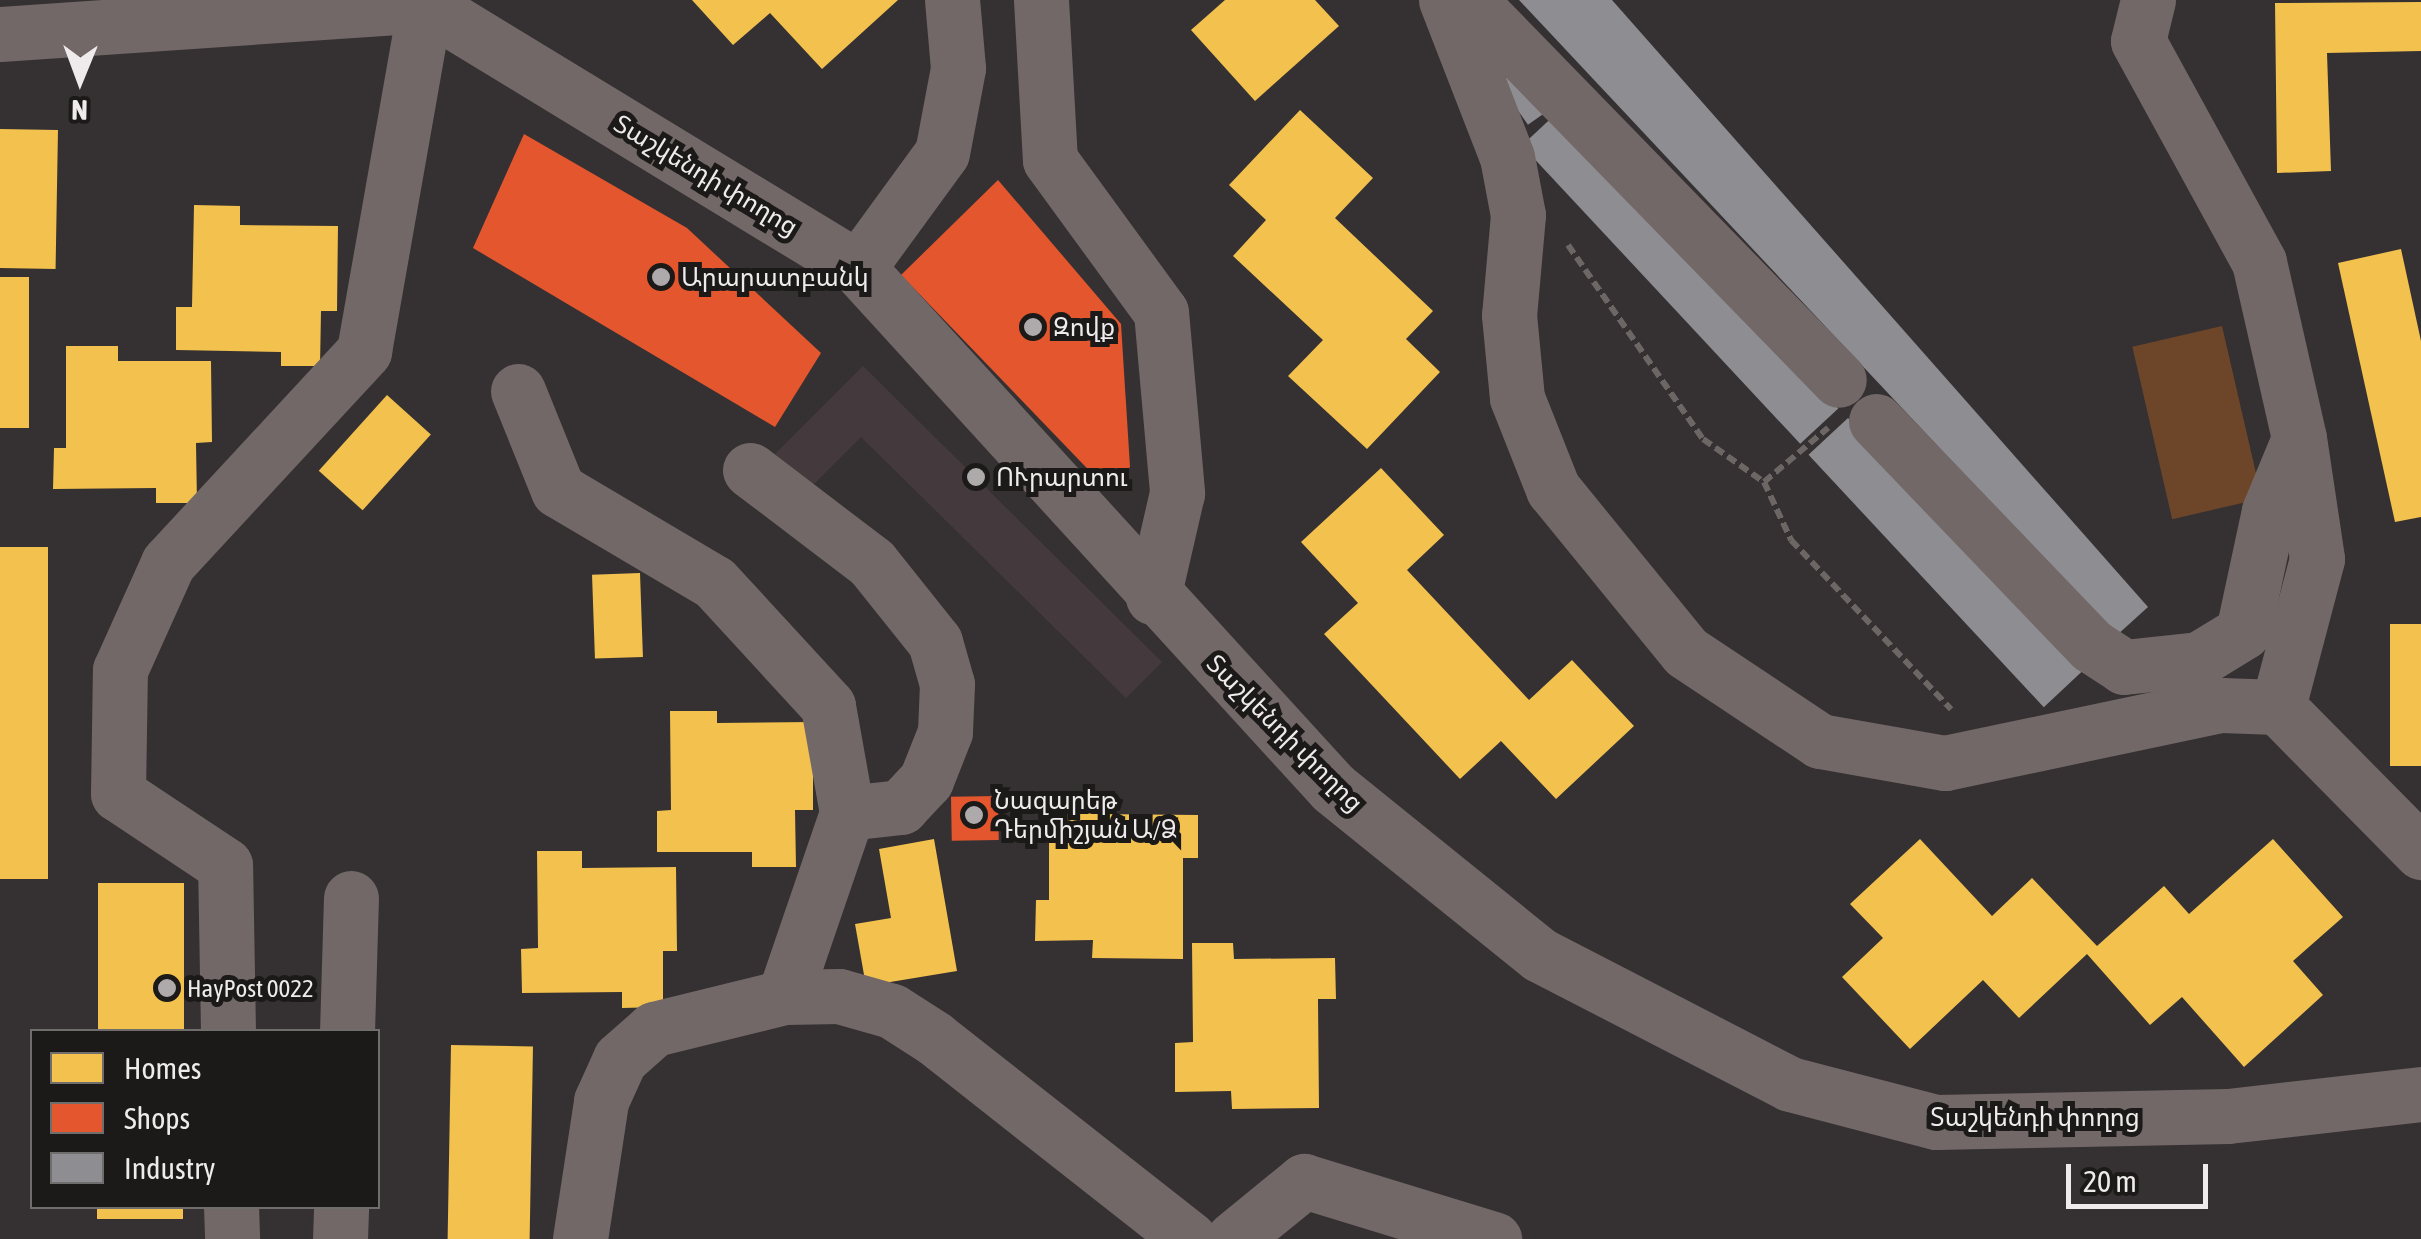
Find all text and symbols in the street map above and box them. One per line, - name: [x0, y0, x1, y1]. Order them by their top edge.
- north arrow: [30, 30, 130, 130]
- text: N: [71, 94, 88, 126]
- street label: Տաշկենդի փողոց: [609, 108, 803, 242]
- place label: Արարատբանկ: [681, 262, 869, 292]
- marker: Արարատբանկ: [650, 266, 672, 288]
- place label: Զովք: [1053, 312, 1115, 342]
- marker: Զովք: [1022, 316, 1044, 338]
- place label: ՈՒրարտու: [996, 462, 1128, 492]
- marker: ՈՒրարտու: [965, 466, 987, 488]
- street label: Տաշկենդի փողոց: [1200, 648, 1370, 818]
- place label: Նազարեթ Դերմիշյան Ա/Ձ: [994, 786, 1177, 845]
- marker: Նազարեթ Դերմիշյան Ա/Ձ: [963, 804, 985, 826]
- place label: HayPost 0022: [187, 973, 314, 1003]
- marker: HayPost 0022: [156, 977, 178, 999]
- legend: [30, 1029, 380, 1209]
- text: Homes: [124, 1051, 201, 1085]
- text: Shops: [124, 1101, 190, 1135]
- street label: Տաշկենդի փողոց: [1930, 1102, 2140, 1132]
- scale bar: [2071, 1144, 2214, 1206]
- text: Industry: [124, 1151, 215, 1185]
- text: 20 m: [2083, 1164, 2137, 1198]

